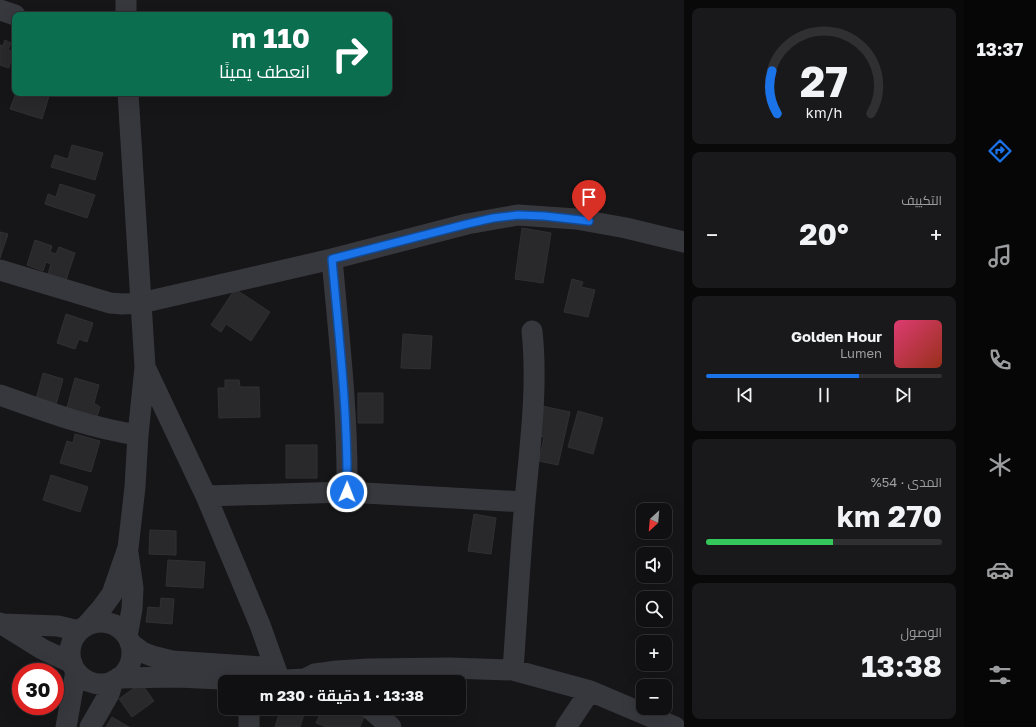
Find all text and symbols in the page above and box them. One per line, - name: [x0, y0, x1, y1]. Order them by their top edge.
- text: 110 m: [231, 21, 310, 54]
- icon: right: [324, 28, 376, 80]
- text: 13:37: [977, 38, 1023, 60]
- text: 27: [800, 56, 848, 106]
- text: انعطف يمينًا: [219, 60, 310, 82]
- text: km/h: [806, 103, 842, 120]
- icon: directions: [986, 137, 1014, 165]
- pin: [572, 180, 606, 221]
- icon: arrive: [578, 186, 600, 208]
- text: التكييف: [901, 192, 942, 208]
- text: 20°: [799, 216, 849, 252]
- text: −: [706, 221, 718, 248]
- text: +: [930, 221, 942, 248]
- icon: music: [986, 242, 1014, 270]
- text: Golden Hour: [791, 327, 882, 345]
- text: Lumen: [840, 345, 882, 361]
- icon: phone: [986, 346, 1014, 374]
- icon: previous: [734, 384, 756, 406]
- icon: pause: [813, 384, 835, 406]
- icon: next: [892, 384, 914, 406]
- icon: climate: [986, 451, 1014, 479]
- position arrow: [326, 471, 368, 513]
- text: المدى · 54%: [871, 474, 942, 490]
- text: 270 km: [837, 498, 942, 534]
- north arrow: [636, 503, 672, 539]
- map controls: [636, 503, 672, 715]
- button: sound: [636, 547, 672, 583]
- icon: car: [986, 556, 1014, 584]
- button: search: [636, 591, 672, 627]
- text: الوصول: [901, 624, 942, 640]
- button: +: [636, 635, 672, 671]
- text: 13:38: [861, 648, 942, 684]
- icon: filters: [986, 661, 1014, 689]
- speed limit sign: 30: [12, 663, 64, 715]
- button: −: [636, 679, 672, 715]
- text: 13:38 · 1 دقيقة · 230 m: [260, 686, 424, 704]

